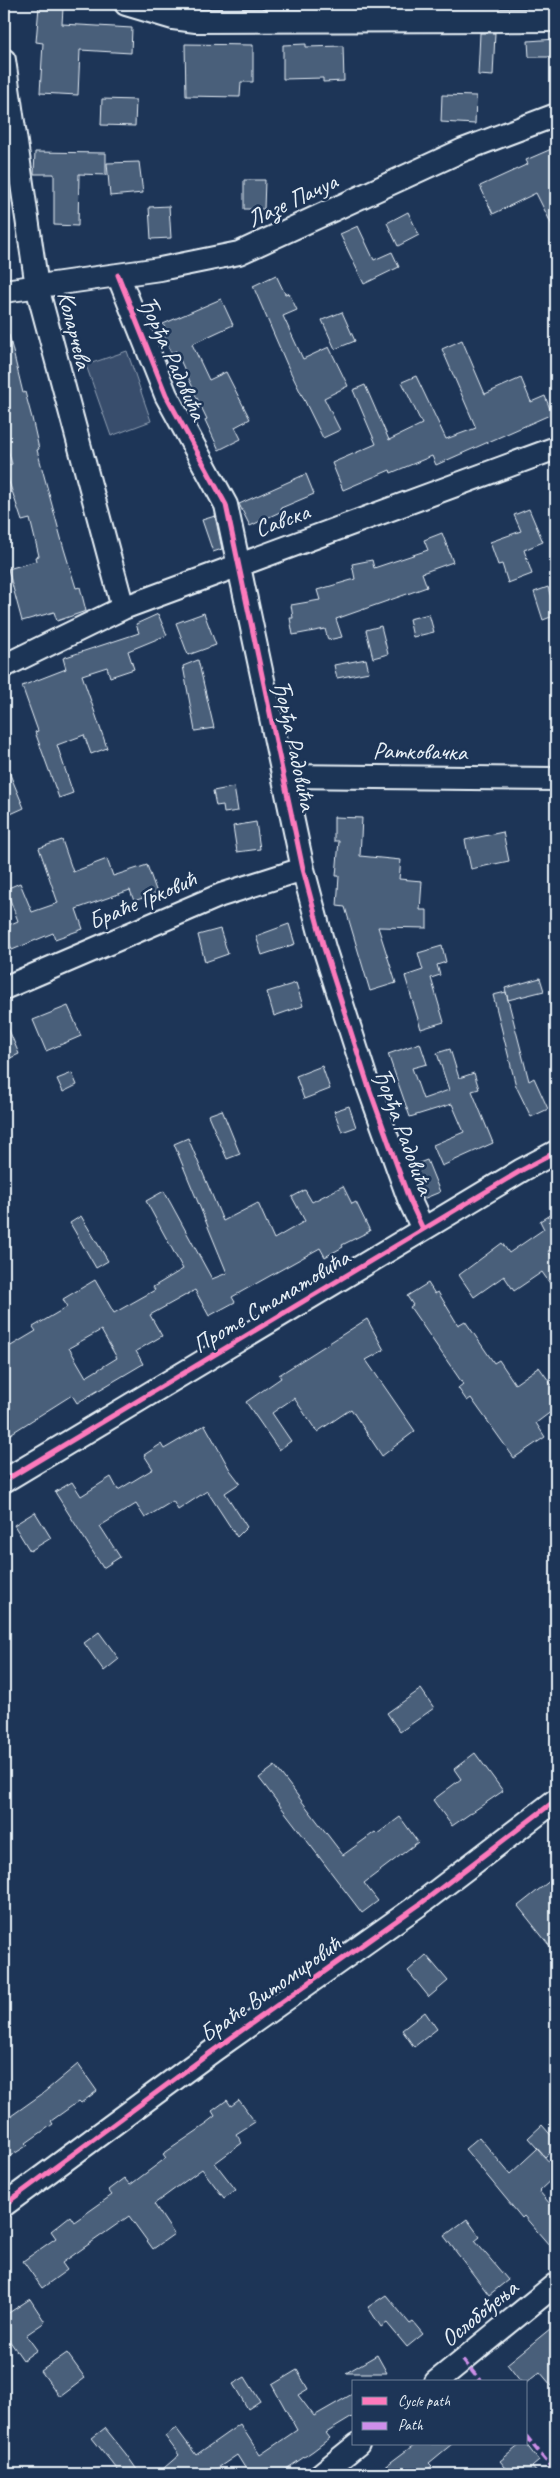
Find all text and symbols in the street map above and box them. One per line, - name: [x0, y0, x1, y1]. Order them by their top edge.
- street label: Лазе Пачуа: [242, 166, 344, 235]
- street label: Коларчева: [51, 288, 100, 374]
- street label: Ђорђа Радовића: [132, 291, 214, 426]
- street label: Савска: [250, 496, 315, 544]
- street label: Ђорђа Радовића: [267, 677, 324, 815]
- street label: Ратковачка: [373, 735, 469, 767]
- street label: Браће Грковић: [84, 863, 202, 936]
- street label: Ђорђа Радовића: [367, 1063, 441, 1200]
- street label: Проте Стаматовића: [187, 1242, 356, 1360]
- street label: Браће Витомировић: [193, 1928, 348, 2049]
- street label: Ослобођења: [434, 2272, 525, 2353]
- legend: [352, 2380, 528, 2446]
- text: Cycle path: [398, 2392, 450, 2411]
- text: Path: [398, 2416, 424, 2435]

